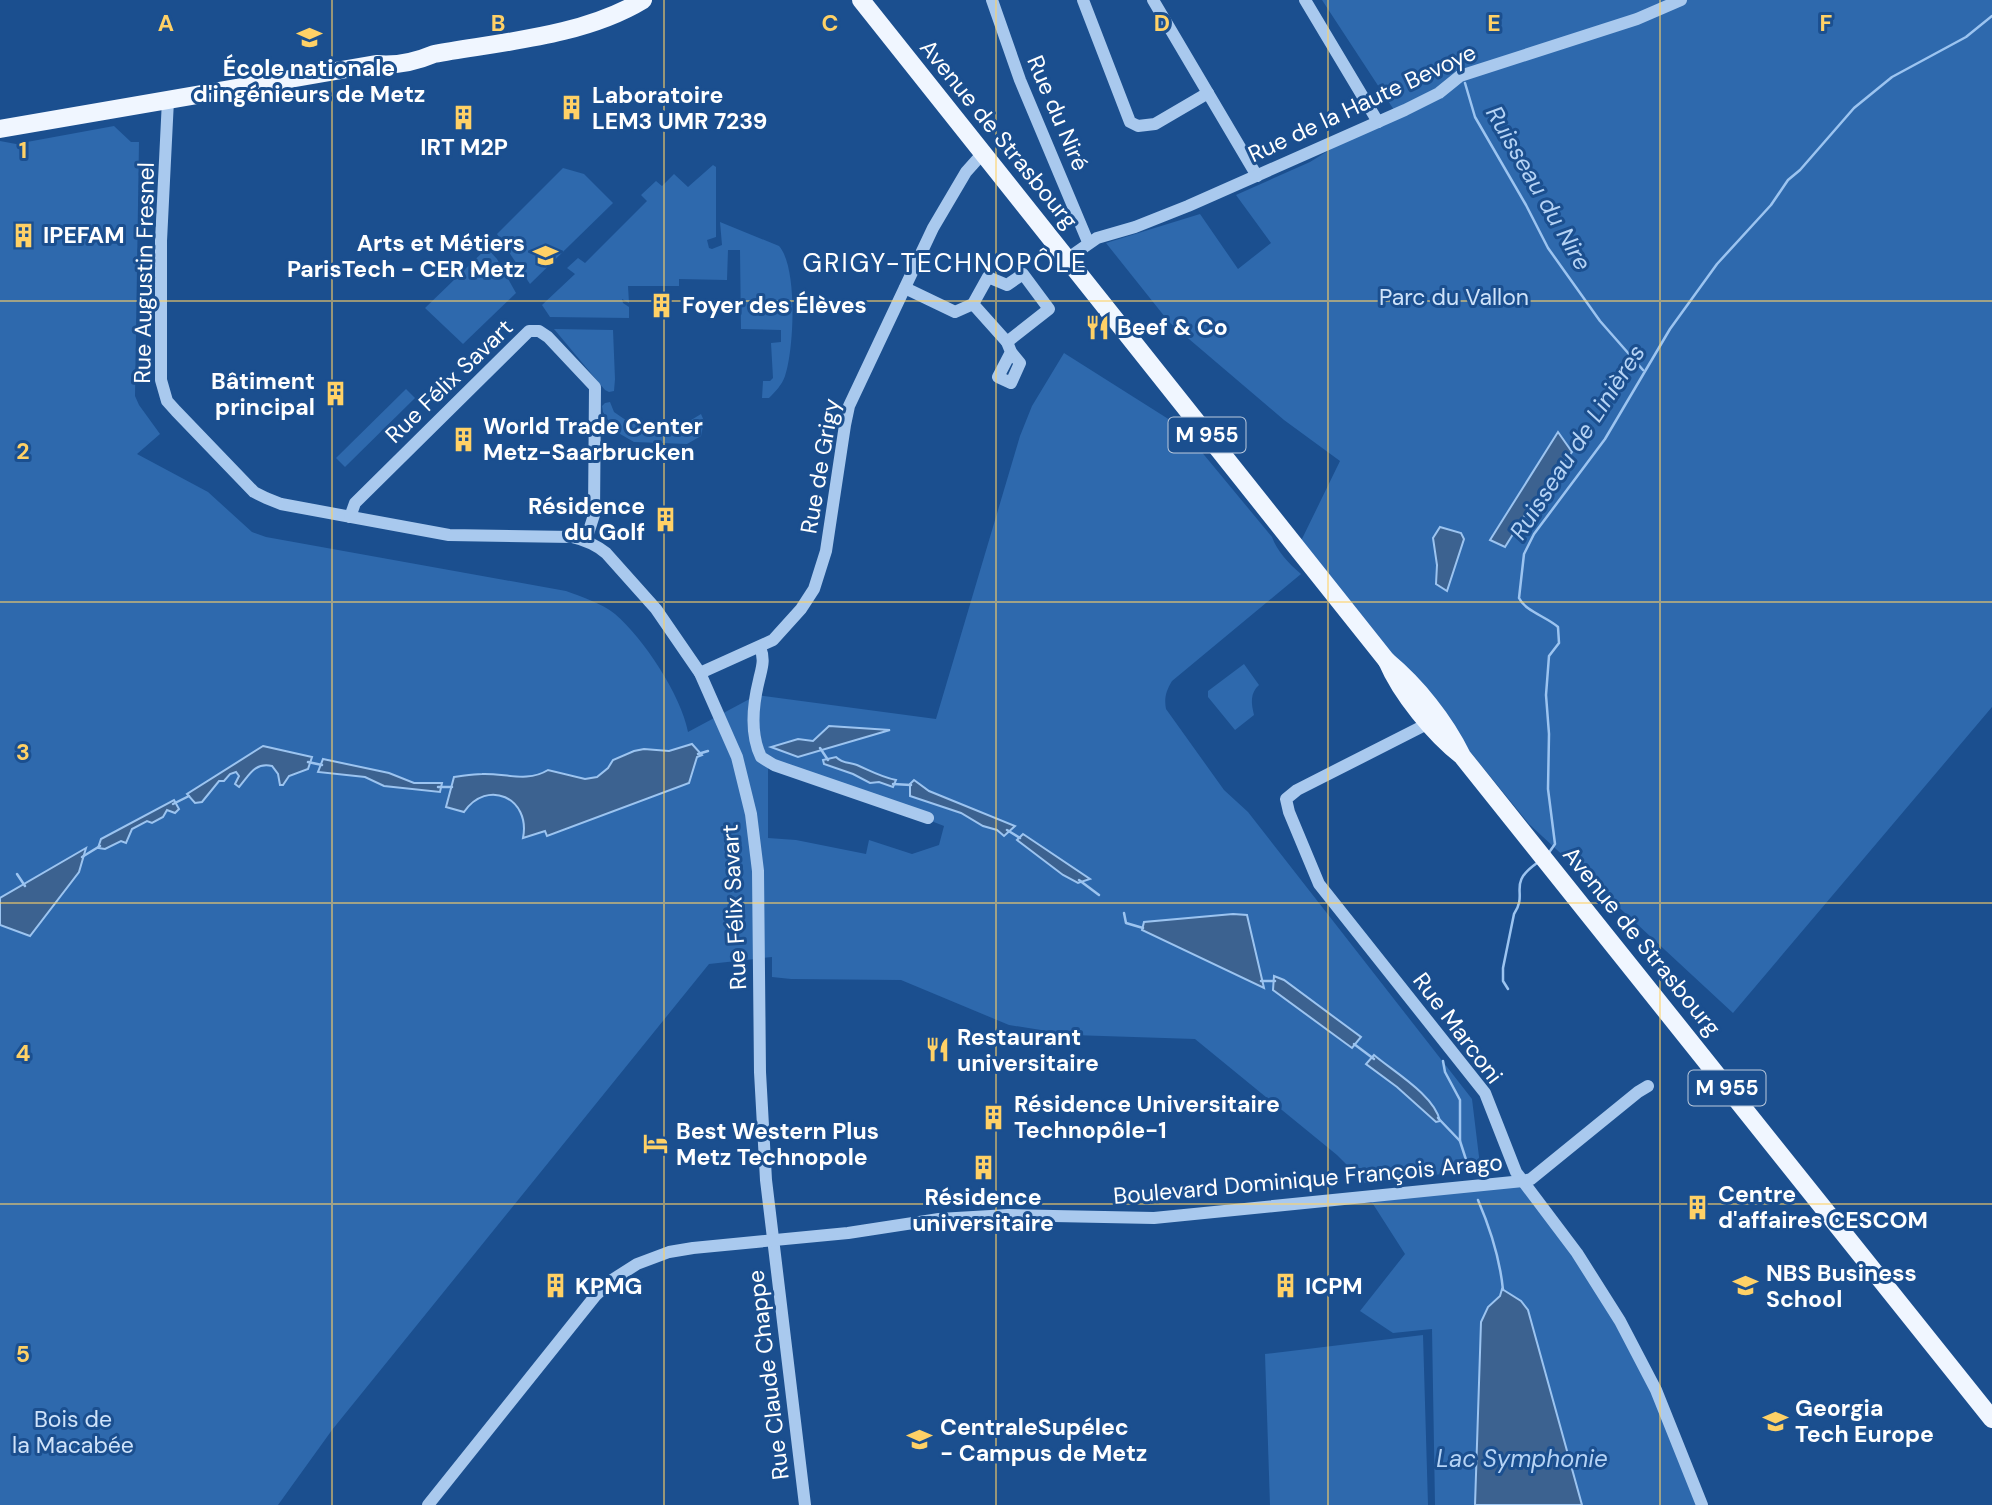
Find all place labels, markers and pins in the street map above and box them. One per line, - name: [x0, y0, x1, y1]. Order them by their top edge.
- school or university icon: École nationale d'ingénieurs de Metz: [295, 24, 323, 52]
- place label: École nationale d'ingénieurs de Metz: [193, 53, 425, 109]
- place label: Laboratoire LEM3 UMR 7239: [592, 80, 767, 136]
- building icon: Laboratoire LEM3 UMR 7239: [558, 94, 586, 122]
- building icon: IRT M2P: [450, 103, 478, 131]
- place label: IRT M2P: [420, 132, 508, 162]
- place label: IPEFAM: [43, 220, 125, 250]
- building icon: IPEFAM: [9, 221, 37, 249]
- place label: Arts et Métiers ParisTech - CER Metz: [287, 228, 525, 284]
- school or university icon: Arts et Métiers ParisTech - CER Metz: [531, 242, 559, 270]
- place label: Foyer des Élèves: [682, 290, 867, 320]
- building icon: Foyer des Élèves: [648, 291, 676, 319]
- place label: Beef & Co: [1117, 312, 1228, 342]
- restaurant icon: Beef & Co: [1083, 313, 1111, 341]
- place label: Bâtiment principal: [211, 366, 315, 422]
- building icon: Bâtiment principal: [321, 380, 349, 408]
- place label: World Trade Center Metz-Saarbrucken: [483, 411, 703, 467]
- building icon: World Trade Center Metz-Saarbrucken: [449, 425, 477, 453]
- place label: Résidence du Golf: [528, 491, 645, 547]
- building icon: Résidence du Golf: [651, 505, 679, 533]
- place label: Restaurant universitaire: [957, 1022, 1099, 1078]
- restaurant icon: Restaurant universitaire: [923, 1036, 951, 1064]
- place label: Résidence Universitaire Technopôle-1: [1014, 1089, 1280, 1145]
- building icon: Résidence Universitaire Technopôle-1: [980, 1103, 1008, 1131]
- place label: Best Western Plus Metz Technopole: [676, 1116, 879, 1172]
- hotel icon: Best Western Plus Metz Technopole: [642, 1130, 670, 1158]
- building icon: Résidence universitaire: [969, 1153, 997, 1181]
- place label: Centre d'affaires CESCOM: [1718, 1179, 1928, 1235]
- place label: Résidence universitaire: [912, 1182, 1054, 1238]
- building icon: Centre d'affaires CESCOM: [1684, 1193, 1712, 1221]
- place label: NBS Business School: [1766, 1258, 1917, 1314]
- place label: KPMG: [575, 1271, 642, 1301]
- place label: ICPM: [1305, 1271, 1363, 1301]
- building icon: KPMG: [541, 1272, 569, 1300]
- building icon: ICPM: [1271, 1272, 1299, 1300]
- school or university icon: NBS Business School: [1732, 1272, 1760, 1300]
- place label: Georgia Tech Europe: [1795, 1393, 1934, 1449]
- school or university icon: Georgia Tech Europe: [1761, 1407, 1789, 1435]
- place label: CentraleSupélec - Campus de Metz: [940, 1412, 1147, 1468]
- school or university icon: CentraleSupélec - Campus de Metz: [906, 1426, 934, 1454]

